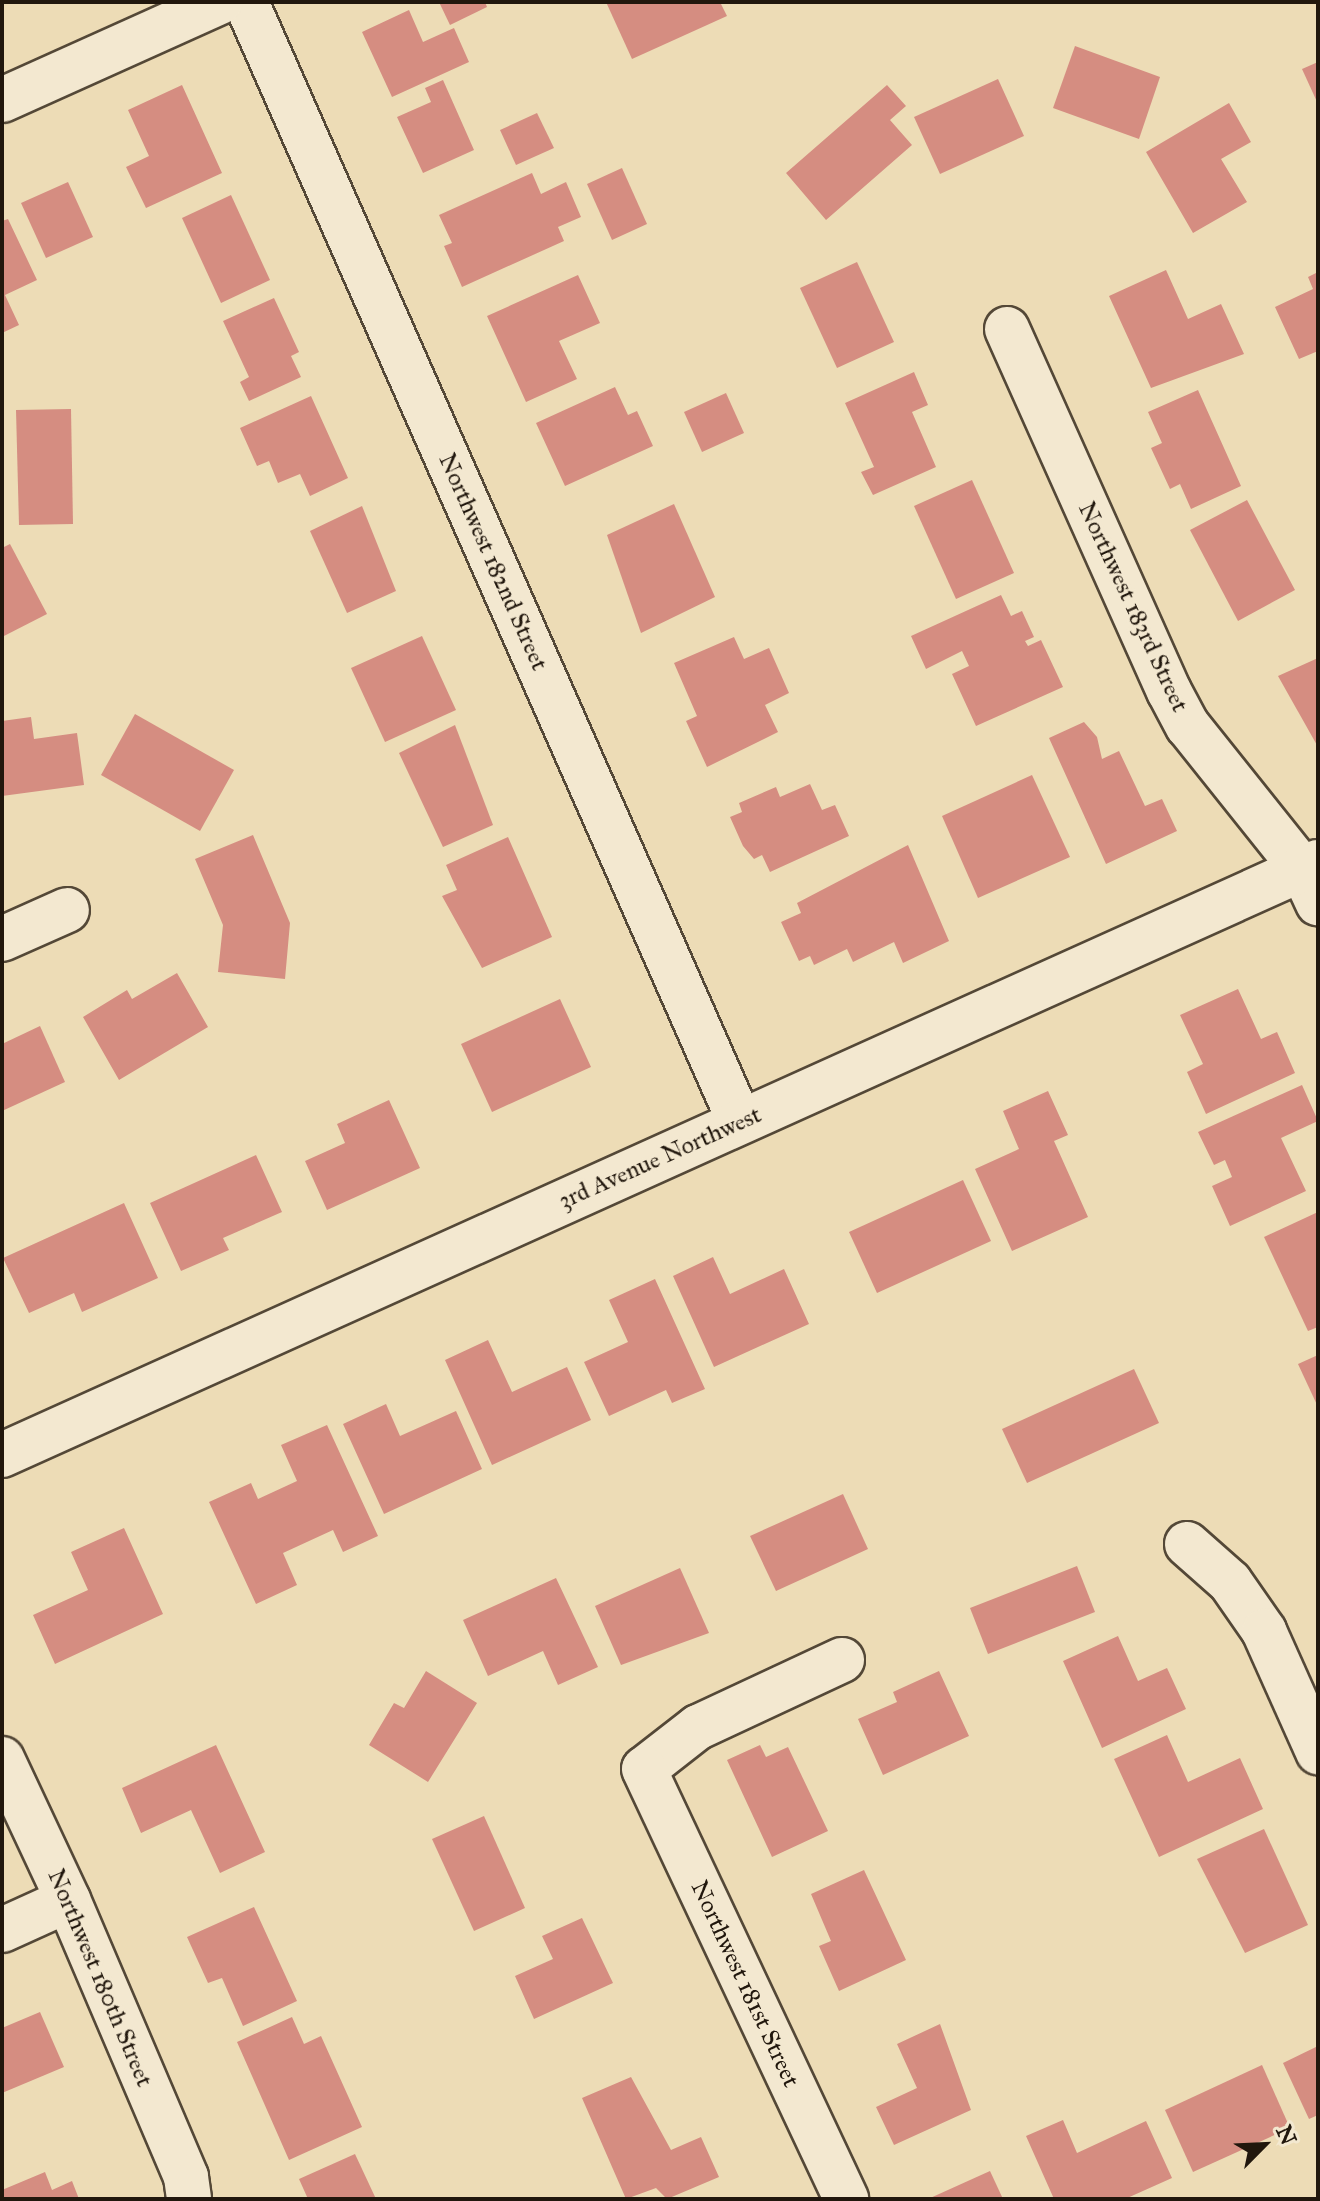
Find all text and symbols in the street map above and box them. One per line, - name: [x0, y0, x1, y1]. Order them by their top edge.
- street label: Northwest 182nd Street: [432, 449, 554, 675]
- street label: Northwest 183rd Street: [1072, 497, 1194, 717]
- street label: 3rd Avenue Northwest: [554, 1100, 766, 1216]
- street label: Northwest 180th Street: [41, 1865, 159, 2091]
- street label: Northwest 181st Street: [685, 1876, 805, 2092]
- north arrow: [1224, 2105, 1304, 2185]
- text: N: [1270, 2121, 1303, 2149]

